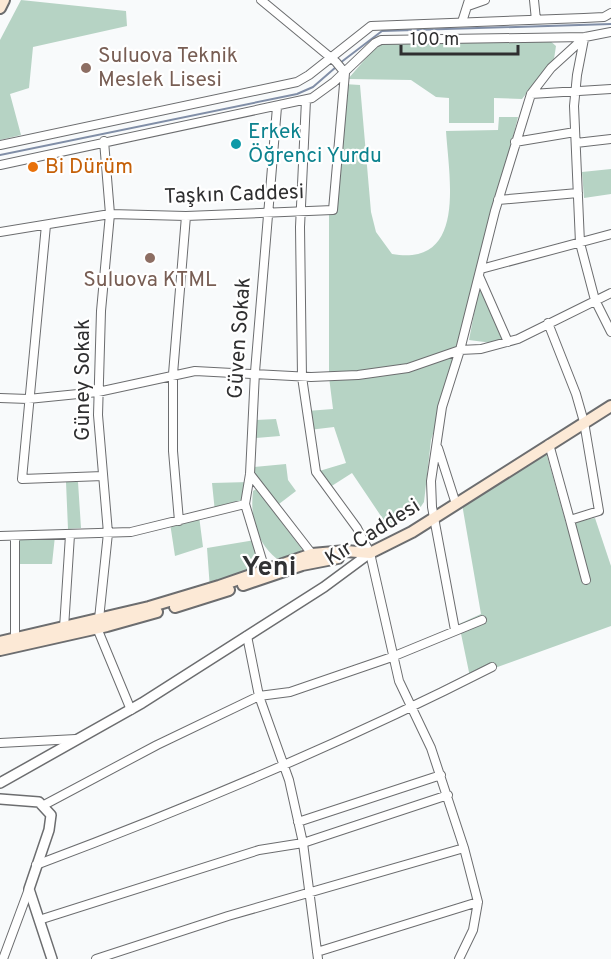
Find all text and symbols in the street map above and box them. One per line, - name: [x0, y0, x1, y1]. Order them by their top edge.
- scale bar: [401, 18, 518, 56]
- text: 100 m: [410, 29, 459, 52]
- place label: Suluova Teknik Meslek Lisesi: [98, 43, 238, 94]
- marker: Suluova Teknik Meslek Lisesi: [79, 61, 93, 75]
- place label: Erkek Öğrenci Yurdu: [248, 119, 382, 170]
- marker: Erkek Öğrenci Yurdu: [229, 137, 243, 151]
- place label: Bi Dürüm: [45, 154, 133, 181]
- marker: Bi Dürüm: [26, 160, 40, 174]
- street label: Taşkın Caddesi: [164, 179, 304, 211]
- marker: Suluova KTML: [143, 251, 157, 265]
- place label: Suluova KTML: [83, 267, 217, 294]
- street label: Güven Sokak: [222, 276, 258, 400]
- street label: Güney Sokak: [70, 319, 97, 441]
- street label: Kır Caddesi: [320, 493, 426, 573]
- district label: Yeni: [242, 551, 296, 585]

